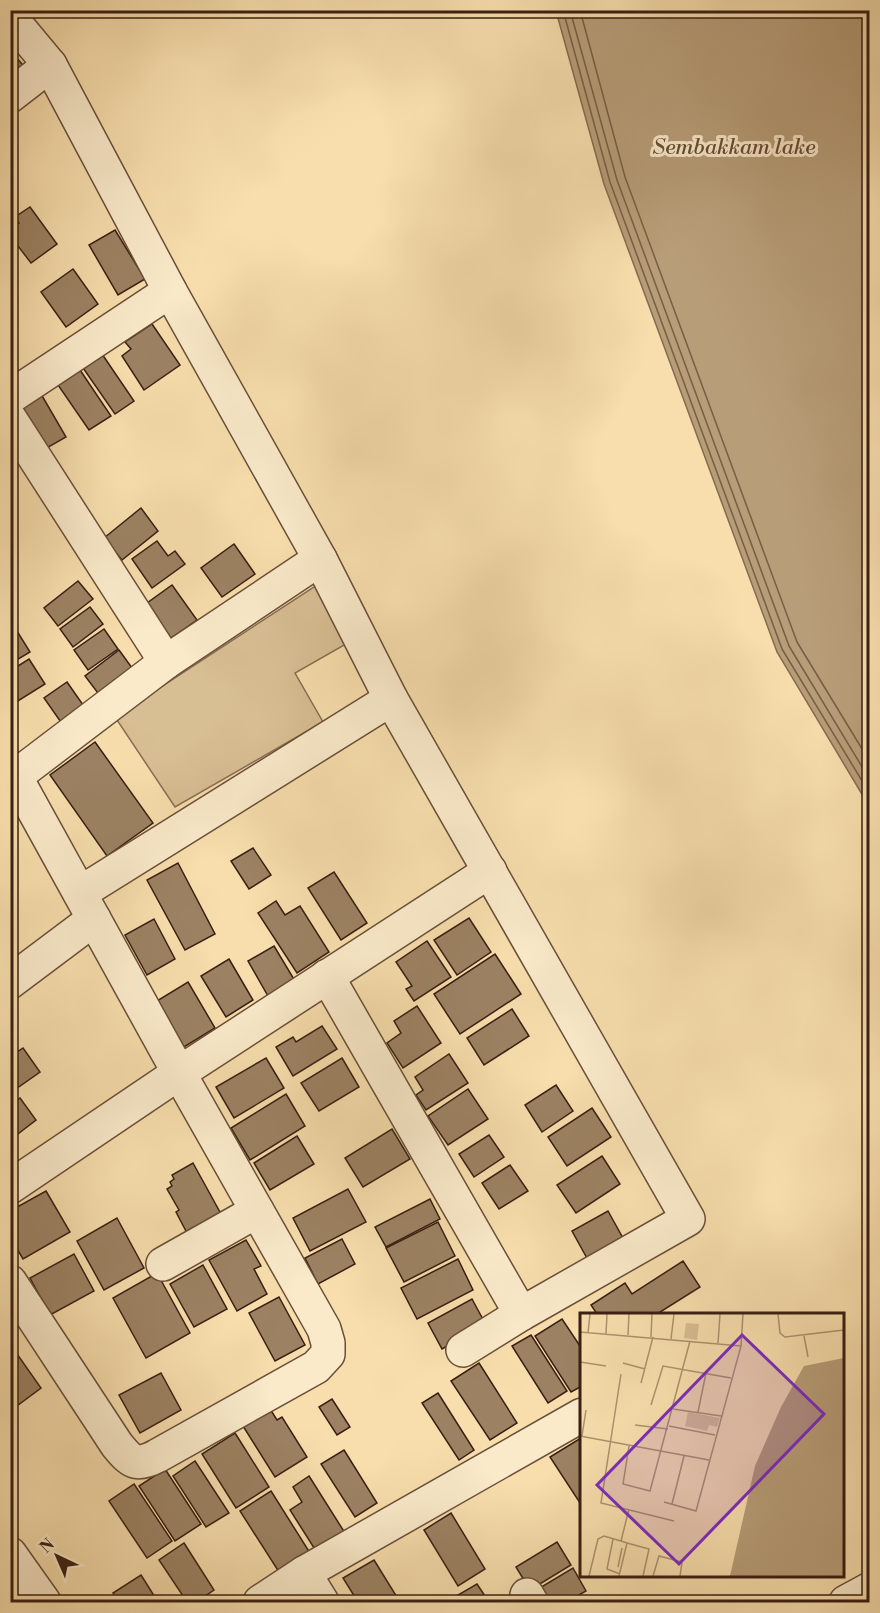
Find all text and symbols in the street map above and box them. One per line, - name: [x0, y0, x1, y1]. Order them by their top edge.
- water label: Sembakkam lake: [653, 134, 815, 161]
- inset map: [580, 1313, 844, 1577]
- north arrow: [27, 1526, 87, 1586]
- text: N: [36, 1534, 59, 1558]

